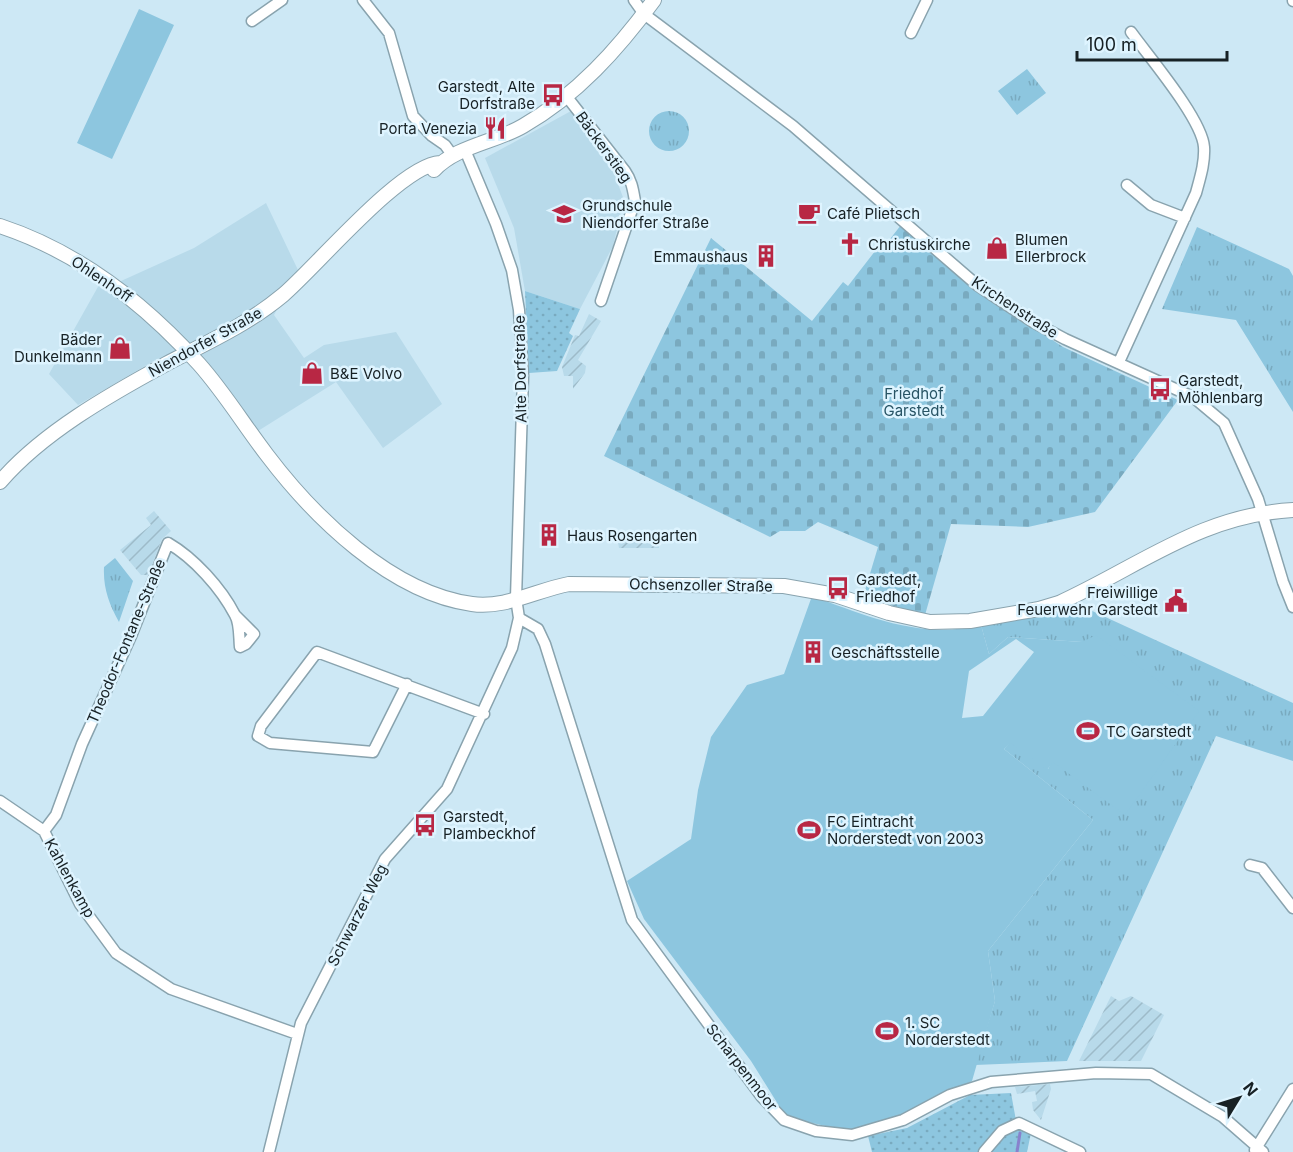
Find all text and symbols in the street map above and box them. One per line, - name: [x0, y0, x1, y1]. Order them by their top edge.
- scale bar: [1077, 24, 1227, 62]
- text: 100 m: [1086, 34, 1137, 55]
- place label: Garstedt, Alte Dorfstraße: [438, 77, 535, 113]
- bus stop icon: Garstedt, Alte Dorfstraße: [540, 82, 566, 108]
- street label: Bäckerstieg: [572, 108, 636, 186]
- restaurant icon: Porta Venezia: [482, 115, 508, 141]
- place label: Porta Venezia: [379, 119, 477, 138]
- place label: Grundschule Niendorfer Straße: [582, 196, 709, 232]
- cafe icon: Café Plietsch: [796, 200, 822, 226]
- school or university icon: Grundschule Niendorfer Straße: [551, 201, 577, 227]
- place label: Café Plietsch: [827, 204, 920, 223]
- place label: Blumen Ellerbrock: [1015, 230, 1087, 266]
- church icon: Christuskirche: [837, 231, 863, 257]
- place label: Christuskirche: [868, 235, 970, 254]
- shop icon: Blumen Ellerbrock: [984, 235, 1010, 261]
- building icon: Emmaushaus: [753, 243, 779, 269]
- place label: Emmaushaus: [653, 247, 748, 266]
- street label: Ohlenhoff: [68, 252, 137, 307]
- street label: Kirchenstraße: [968, 272, 1062, 342]
- street label: Niendorfer Straße: [145, 303, 265, 381]
- street label: Alte Dorfstraße: [510, 315, 530, 423]
- place label: Bäder Dunkelmann: [14, 330, 102, 366]
- shop icon: Bäder Dunkelmann: [107, 335, 133, 361]
- shop icon: B&E Volvo: [299, 360, 325, 386]
- place label: B&E Volvo: [330, 364, 402, 383]
- place label: Garstedt, Möhlenbarg: [1178, 371, 1263, 407]
- bus stop icon: Garstedt, Möhlenbarg: [1147, 376, 1173, 402]
- park label: Friedhof Garstedt: [884, 384, 945, 420]
- building icon: Haus Rosengarten: [536, 522, 562, 548]
- place label: Haus Rosengarten: [567, 526, 697, 545]
- street label: Theodor-Fontane-Straße: [83, 556, 169, 726]
- place label: Garstedt, Friedhof: [856, 570, 921, 606]
- street label: Ochsenzoller Straße: [629, 574, 773, 596]
- bus stop icon: Garstedt, Friedhof: [825, 575, 851, 601]
- place label: Freiwillige Feuerwehr Garstedt: [1017, 583, 1158, 619]
- public building icon: Freiwillige Feuerwehr Garstedt: [1163, 588, 1189, 614]
- building icon: Geschäftsstelle: [800, 639, 826, 665]
- place label: Geschäftsstelle: [831, 643, 940, 662]
- sports icon: TC Garstedt: [1075, 718, 1101, 744]
- place label: TC Garstedt: [1106, 722, 1192, 741]
- place label: Garstedt, Plambeckhof: [443, 807, 536, 843]
- bus stop icon: Garstedt, Plambeckhof: [412, 812, 438, 838]
- place label: FC Eintracht Norderstedt von 2003: [827, 812, 984, 848]
- sports icon: FC Eintracht Norderstedt von 2003: [796, 817, 822, 843]
- street label: Kahlenkamp: [40, 835, 100, 921]
- street label: Schwarzer Weg: [323, 861, 391, 969]
- place label: 1. SC Norderstedt: [905, 1013, 990, 1049]
- sports icon: 1. SC Norderstedt: [874, 1018, 900, 1044]
- street label: Scharpenmoor: [702, 1020, 782, 1114]
- north arrow: [1209, 1068, 1269, 1128]
- text: N: [1239, 1078, 1262, 1100]

